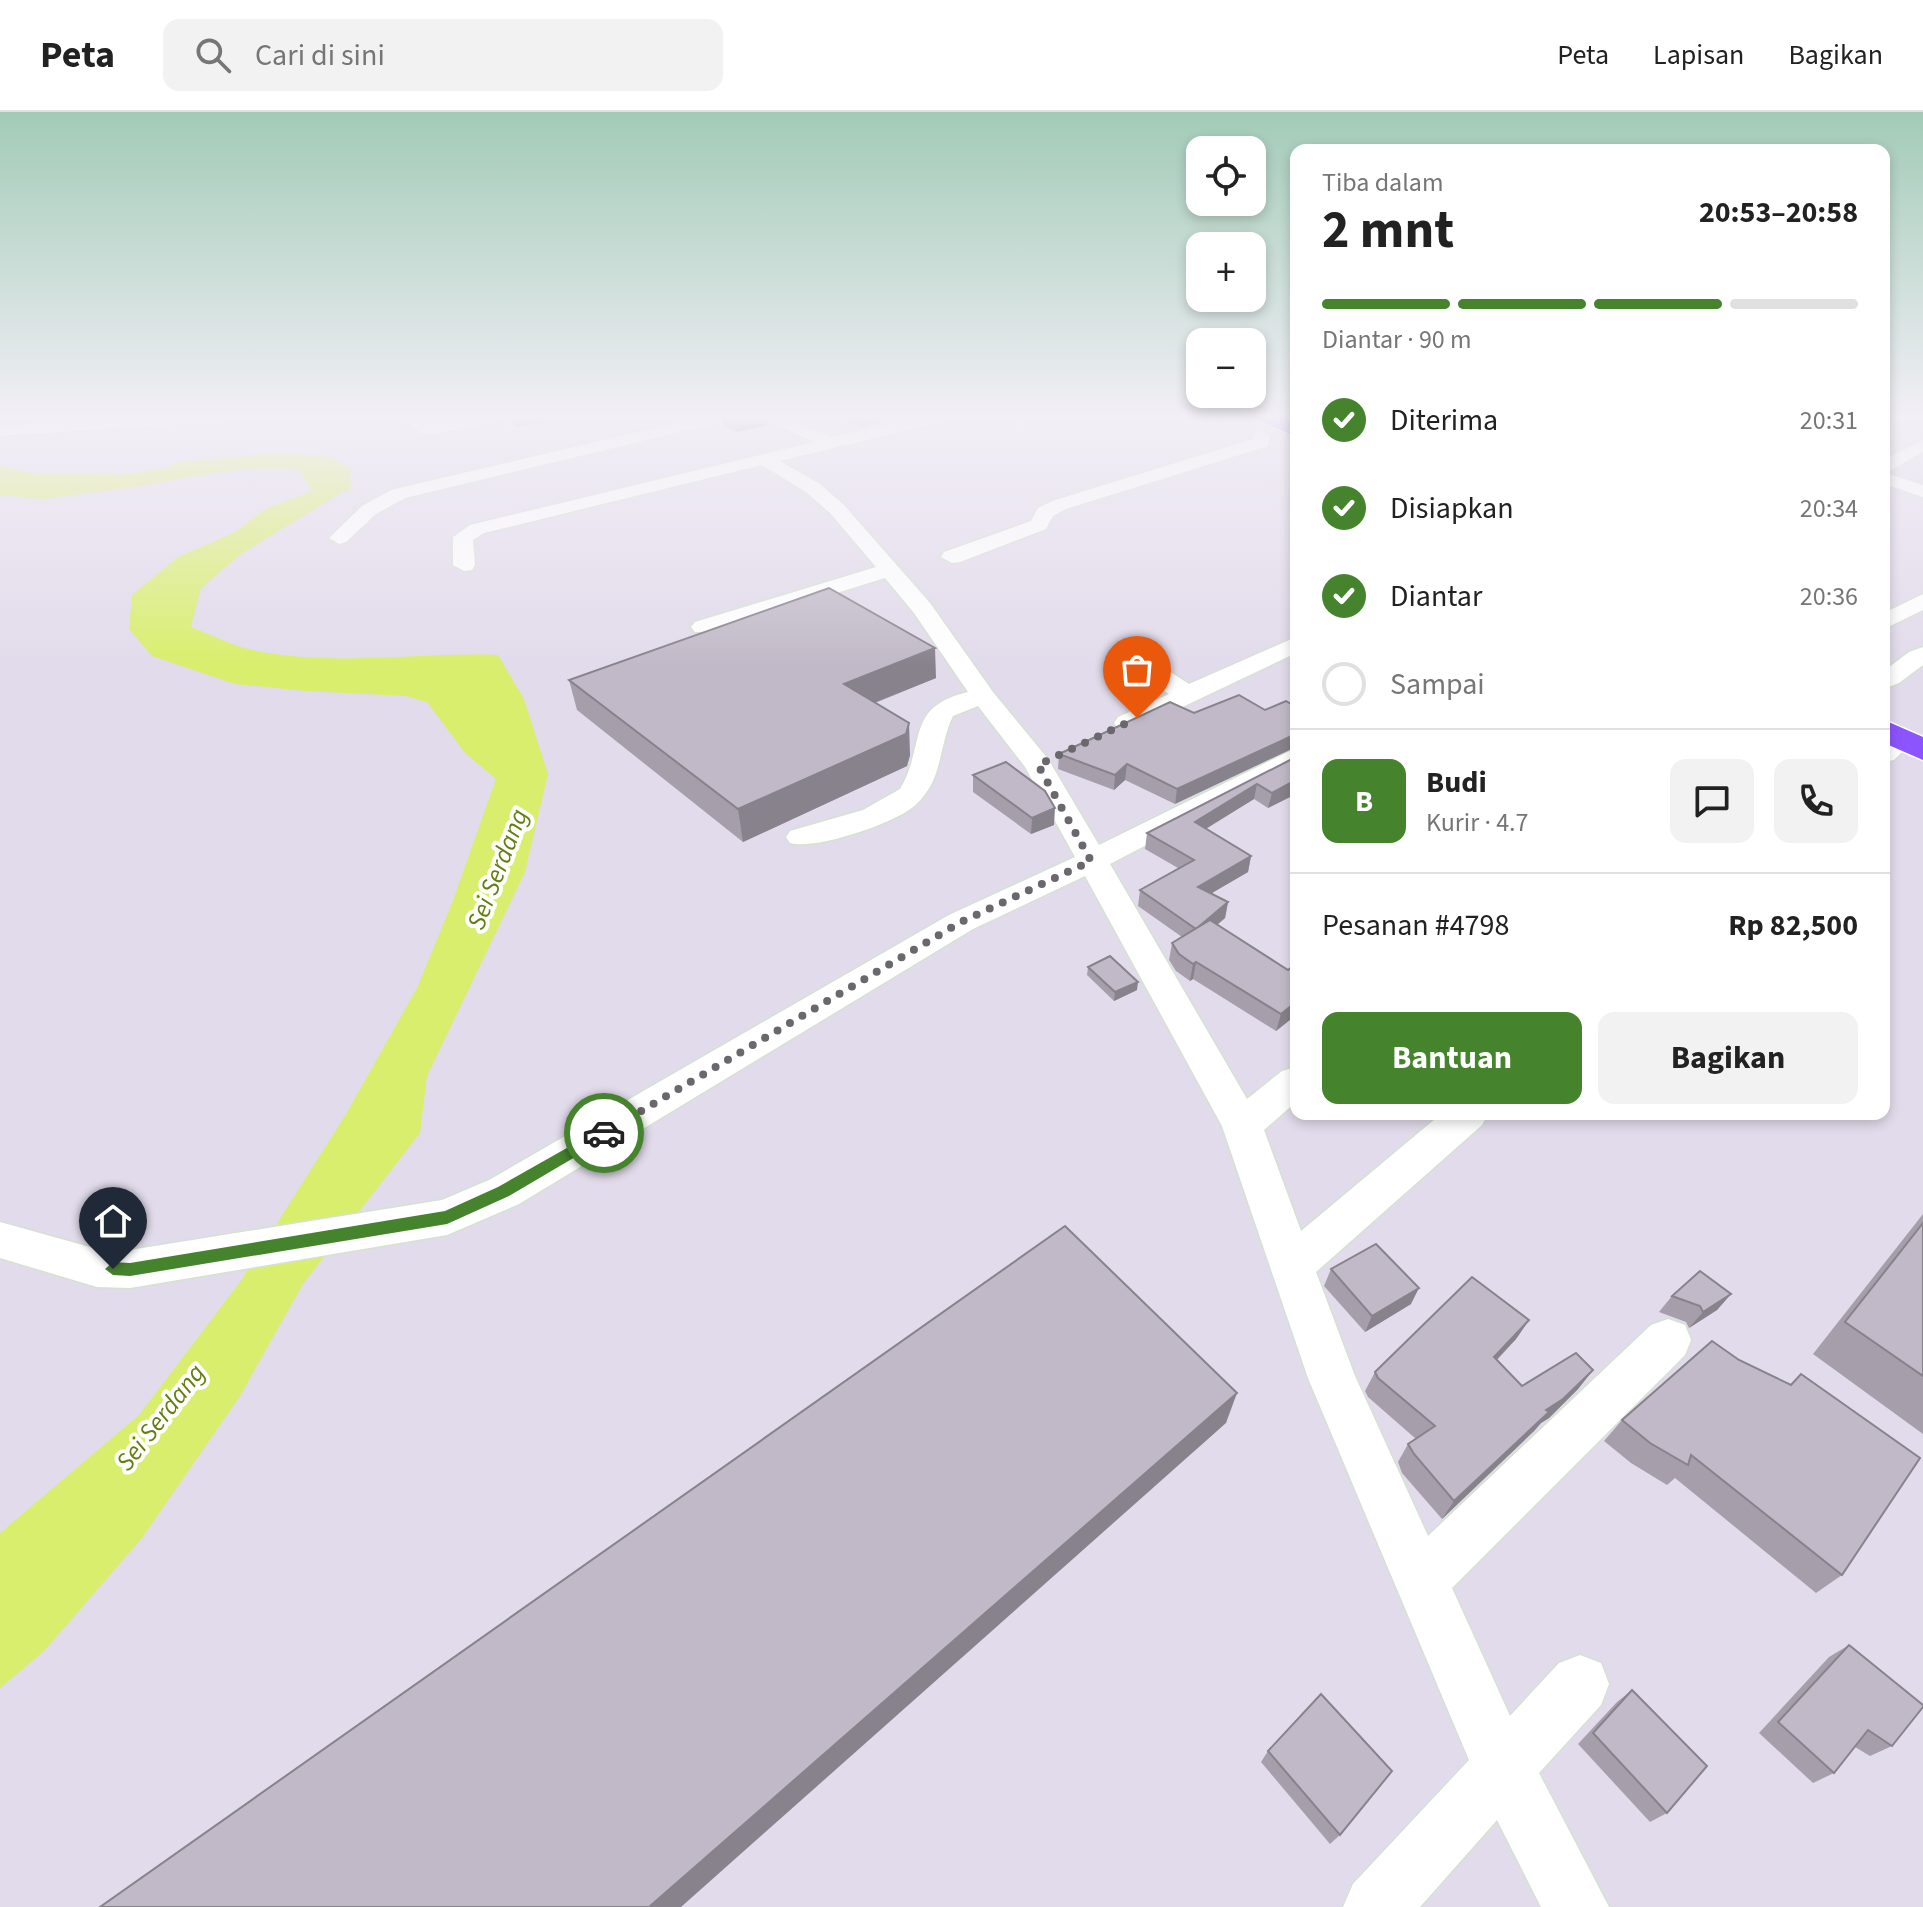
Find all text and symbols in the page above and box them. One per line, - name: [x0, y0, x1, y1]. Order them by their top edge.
- search box: [163, 19, 723, 91]
- text: Peta: [40, 28, 115, 82]
- icon: search: [191, 33, 235, 77]
- text: Cari di sini: [255, 34, 385, 77]
- text: Peta: [1557, 35, 1609, 75]
- text: Lapisan: [1653, 35, 1744, 75]
- text: Bagikan: [1788, 35, 1883, 75]
- map controls: [1186, 136, 1266, 408]
- button: locate: [1186, 136, 1266, 216]
- text: Tiba dalam: [1322, 164, 1443, 201]
- text: 20:53–20:58: [1699, 191, 1858, 234]
- text: 2 mnt: [1322, 194, 1454, 268]
- button: +: [1186, 232, 1266, 312]
- text: Diantar · 90 m: [1322, 321, 1472, 358]
- button: −: [1186, 328, 1266, 408]
- icon: check: [1322, 398, 1366, 442]
- text: Diterima: [1390, 399, 1498, 442]
- text: 20:31: [1800, 402, 1858, 439]
- icon: check: [1322, 486, 1366, 530]
- text: Disiapkan: [1390, 487, 1514, 530]
- text: 20:34: [1800, 490, 1858, 527]
- icon: check: [1322, 574, 1366, 618]
- text: Diantar: [1390, 575, 1482, 618]
- text: 20:36: [1800, 578, 1858, 615]
- pin: [1103, 636, 1171, 718]
- icon: bag: [1115, 648, 1159, 692]
- text: Sampai: [1390, 663, 1485, 706]
- button: chat: [1670, 759, 1754, 843]
- button: phone: [1774, 759, 1858, 843]
- text: Budi: [1426, 761, 1487, 804]
- text: B: [1355, 780, 1373, 823]
- water label: Sei Serdang: [458, 803, 537, 935]
- text: Kurir · 4.7: [1426, 804, 1528, 841]
- text: Pesanan #4798: [1322, 904, 1509, 947]
- text: Rp 82,500: [1728, 904, 1858, 947]
- button: Bantuan: [1322, 1012, 1582, 1104]
- button: Bagikan: [1598, 1012, 1858, 1104]
- courier: [564, 1093, 644, 1173]
- icon: car: [582, 1111, 626, 1155]
- pin: [79, 1187, 147, 1269]
- icon: home: [91, 1199, 135, 1243]
- water label: Sei Serdang: [107, 1356, 214, 1479]

